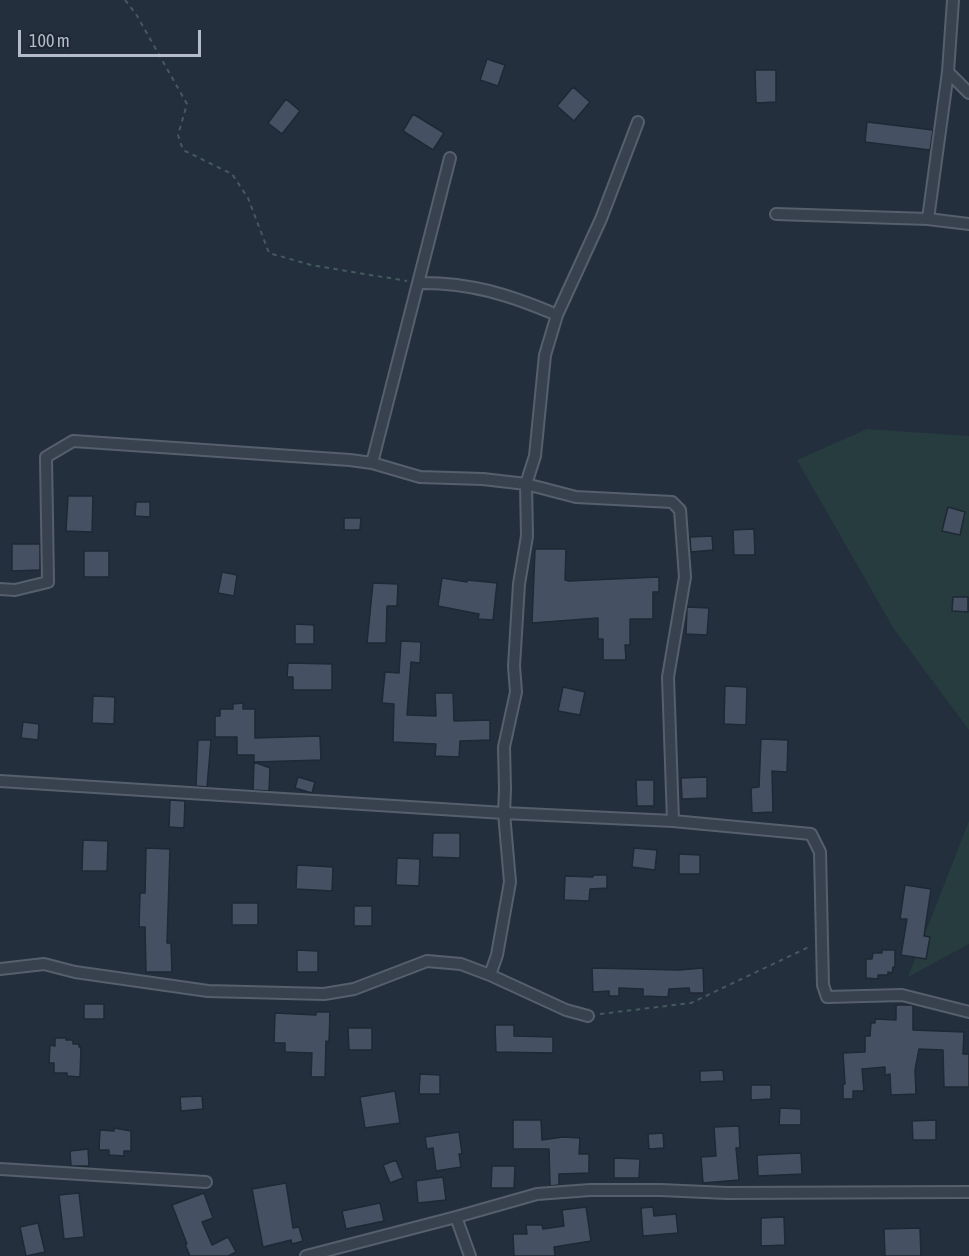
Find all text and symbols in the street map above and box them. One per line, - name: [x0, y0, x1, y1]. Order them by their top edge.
- scale bar: [21, 18, 204, 56]
- text: 100 m: [29, 30, 70, 51]

